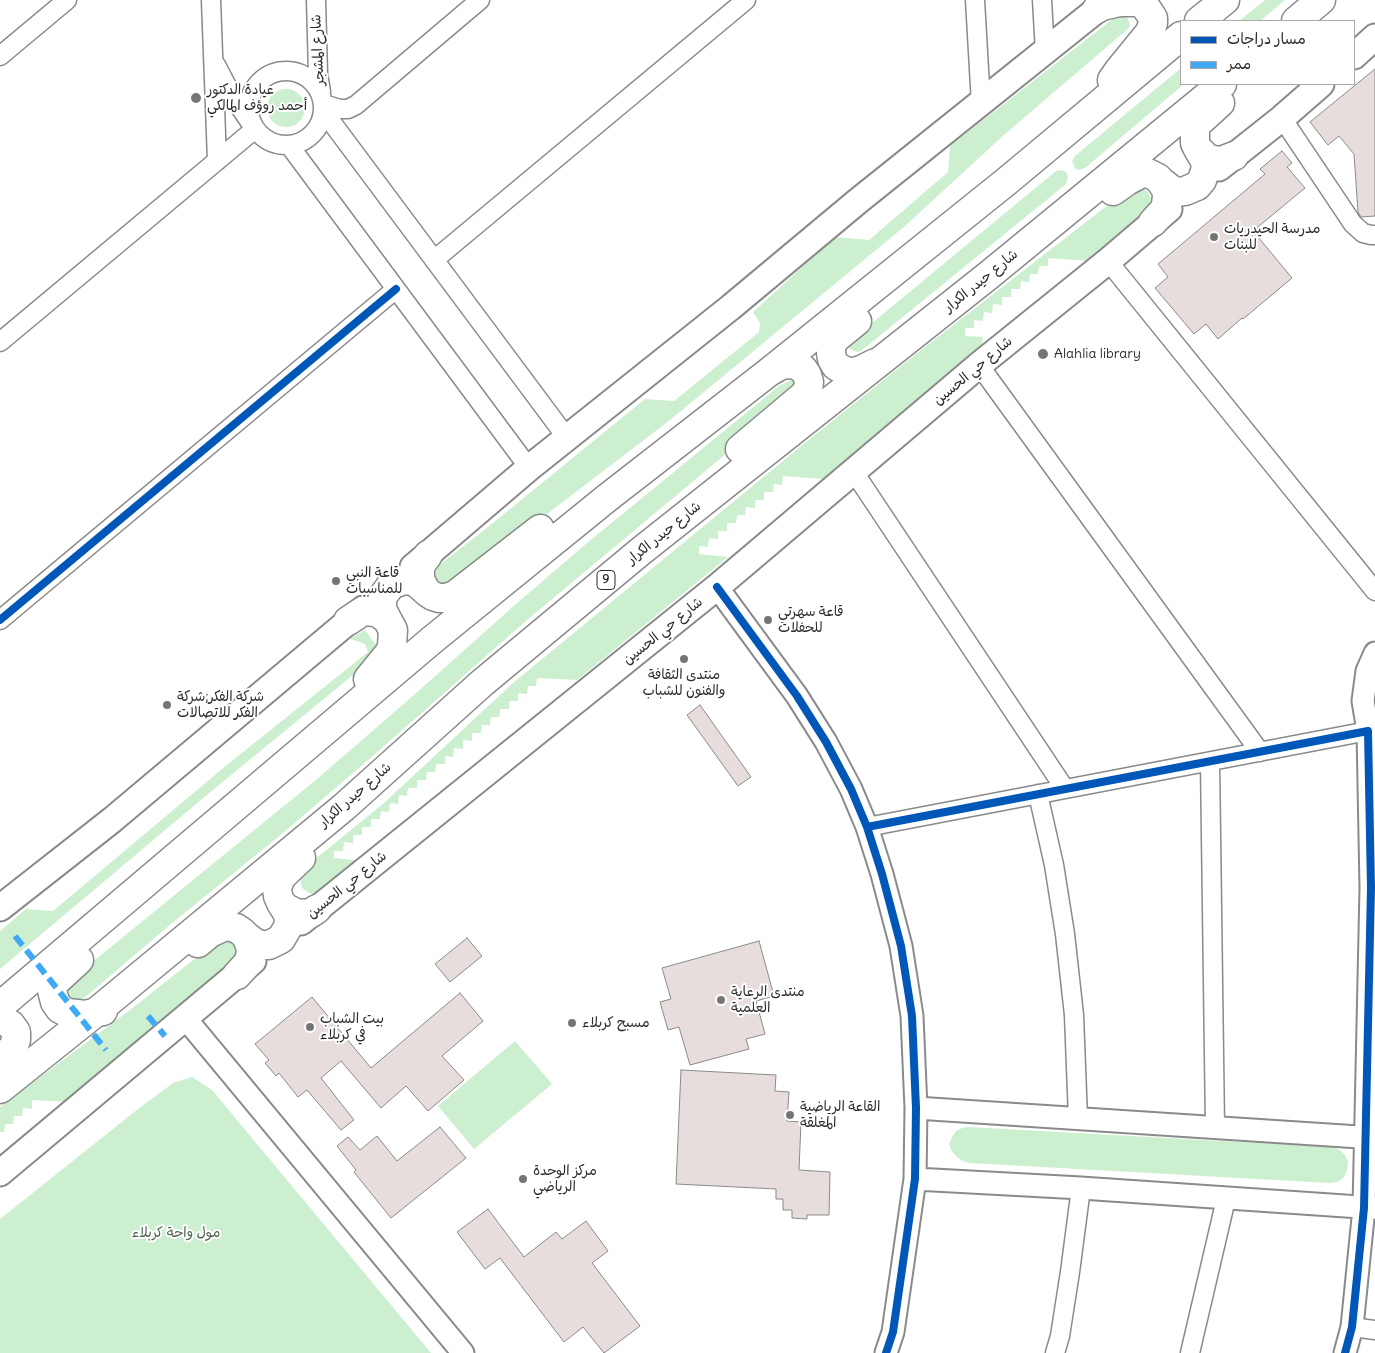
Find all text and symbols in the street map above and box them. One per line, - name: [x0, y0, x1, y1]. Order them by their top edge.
- street label: شارع المشجر: [308, 14, 328, 86]
- legend: [1180, 20, 1355, 85]
- text: مسار دراجات: [1227, 29, 1306, 48]
- text: ممر: [1227, 54, 1251, 73]
- place label: عيادة الدكتور أحمد روؤف المالكي: [207, 82, 307, 114]
- marker: عيادة الدكتور أحمد روؤف المالكي: [189, 91, 203, 105]
- place label: مدرسة الحيدريات للبنات: [1224, 221, 1320, 253]
- marker: مدرسة الحيدريات للبنات: [1208, 231, 1220, 243]
- street label: شارع حيدر الكرار: [941, 246, 1021, 316]
- street label: شارع حي الحسين: [930, 333, 1016, 409]
- place label: Alahlia library: [1054, 346, 1141, 362]
- marker: Alahlia library: [1036, 347, 1050, 361]
- street label: شارع حيدر الكرار: [624, 498, 704, 568]
- place label: قاعة النبي للمناسبات: [346, 565, 402, 598]
- road number: 9: [597, 570, 615, 590]
- marker: قاعة النبي للمناسبات: [330, 575, 342, 587]
- street label: شارع حي الحسين: [620, 594, 706, 668]
- place label: قاعة سهرتي للحفلات: [778, 604, 843, 636]
- marker: قاعة سهرتي للحفلات: [762, 614, 774, 626]
- marker: منتدى الثقافة والفنون للشباب: [678, 653, 690, 665]
- place label: منتدى الثقافة والفنون للشباب: [643, 667, 725, 700]
- place label: شركة الفكر;شركة الفكر للاتصالات: [177, 689, 264, 722]
- marker: شركة الفكر;شركة الفكر للاتصالات: [161, 699, 173, 711]
- street label: شارع حيدر الكرار: [315, 759, 395, 831]
- street label: شارع حي الحسين: [304, 848, 390, 922]
- place label: منتدى الرعاية العلمية: [731, 984, 805, 1016]
- marker: منتدى الرعاية العلمية: [715, 994, 727, 1006]
- place label: بيت الشباب في كربلاء: [320, 1011, 384, 1044]
- place label: مسبح كربلاء: [582, 1015, 650, 1031]
- marker: مسبح كربلاء: [566, 1017, 578, 1029]
- marker: بيت الشباب في كربلاء: [304, 1021, 316, 1033]
- place label: القاعة الرياضية المغلقة: [800, 1099, 880, 1132]
- marker: القاعة الرياضية المغلقة: [784, 1109, 796, 1121]
- place label: مركز الوحدة الرياضي: [533, 1163, 597, 1196]
- marker: مركز الوحدة الرياضي: [517, 1173, 529, 1185]
- park label: مول واحة كربلاء: [132, 1225, 220, 1241]

